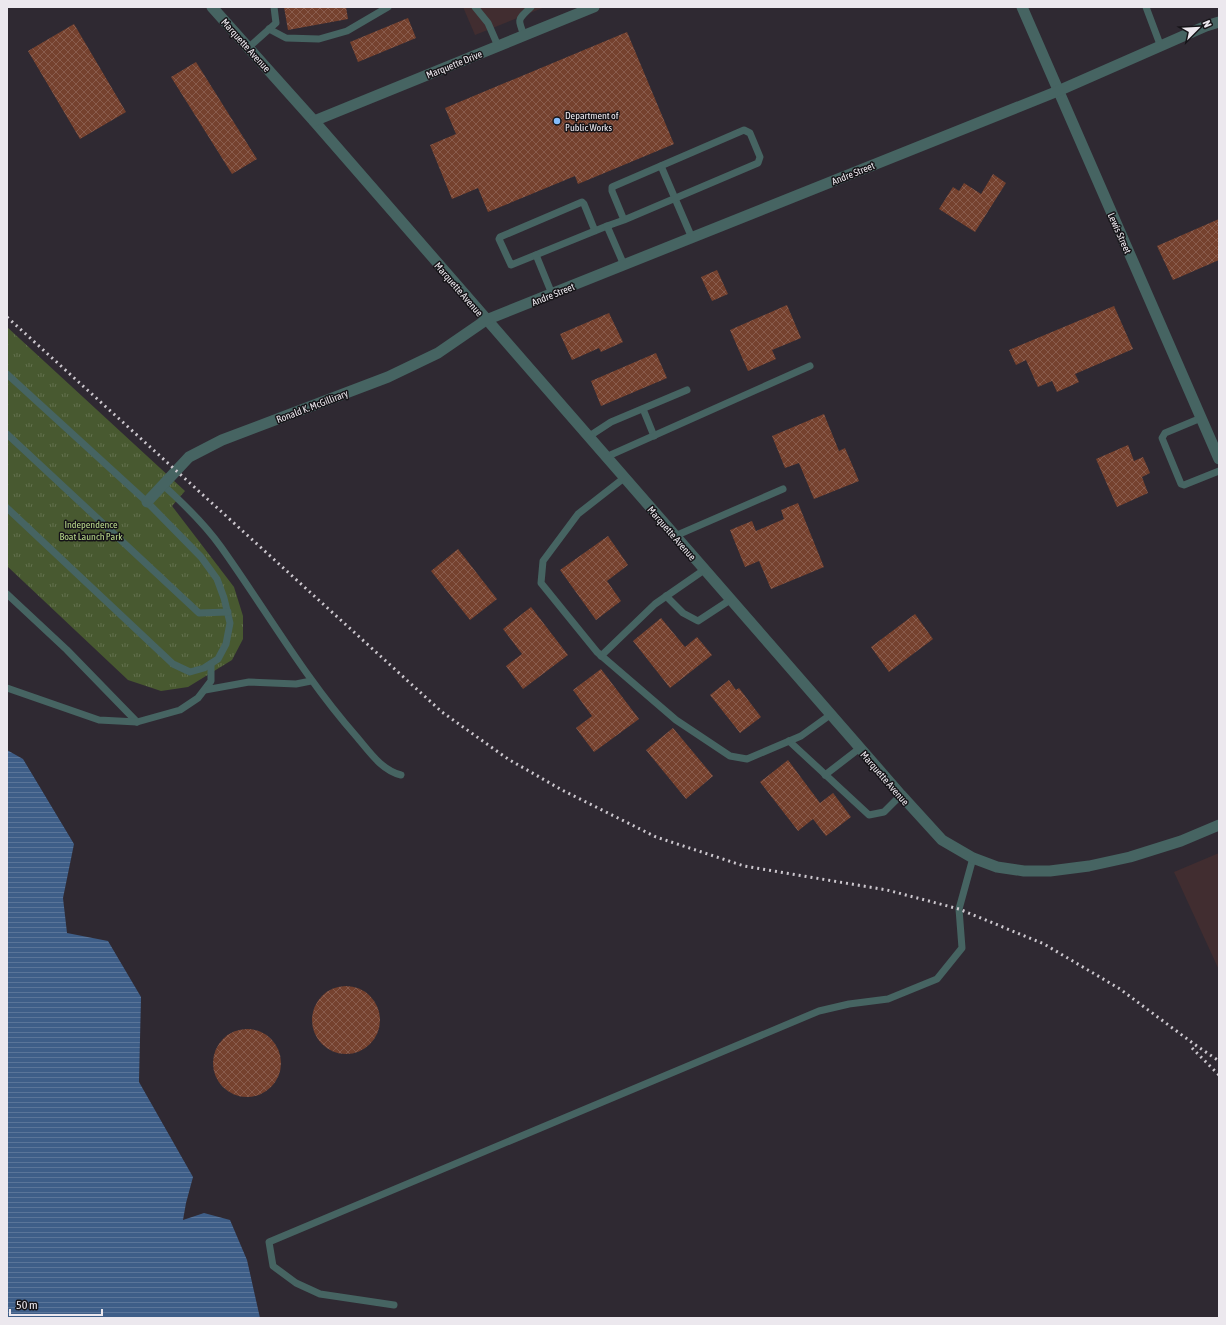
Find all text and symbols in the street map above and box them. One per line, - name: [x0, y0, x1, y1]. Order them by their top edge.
- north arrow: [1178, 8, 1218, 48]
- street label: Marquette Avenue: [219, 17, 273, 74]
- text: N: [1200, 19, 1214, 29]
- street label: Marquette Drive: [425, 48, 484, 81]
- place label: Department of Public Works: [565, 110, 619, 133]
- marker: Department of Public Works: [552, 116, 562, 126]
- street label: Andre Street: [830, 160, 876, 187]
- street label: Lewis Street: [1106, 211, 1133, 255]
- street label: Marquette Avenue: [432, 260, 485, 319]
- street label: Andre Street: [530, 281, 576, 308]
- street label: Ronald K. McGillirary: [275, 388, 350, 425]
- street label: Marquette Avenue: [645, 504, 698, 563]
- park label: Independence Boat Launch Park: [59, 519, 123, 542]
- street label: Marquette Avenue: [858, 749, 911, 808]
- scale bar: [10, 1291, 102, 1317]
- text: 50 m: [16, 1298, 38, 1312]

